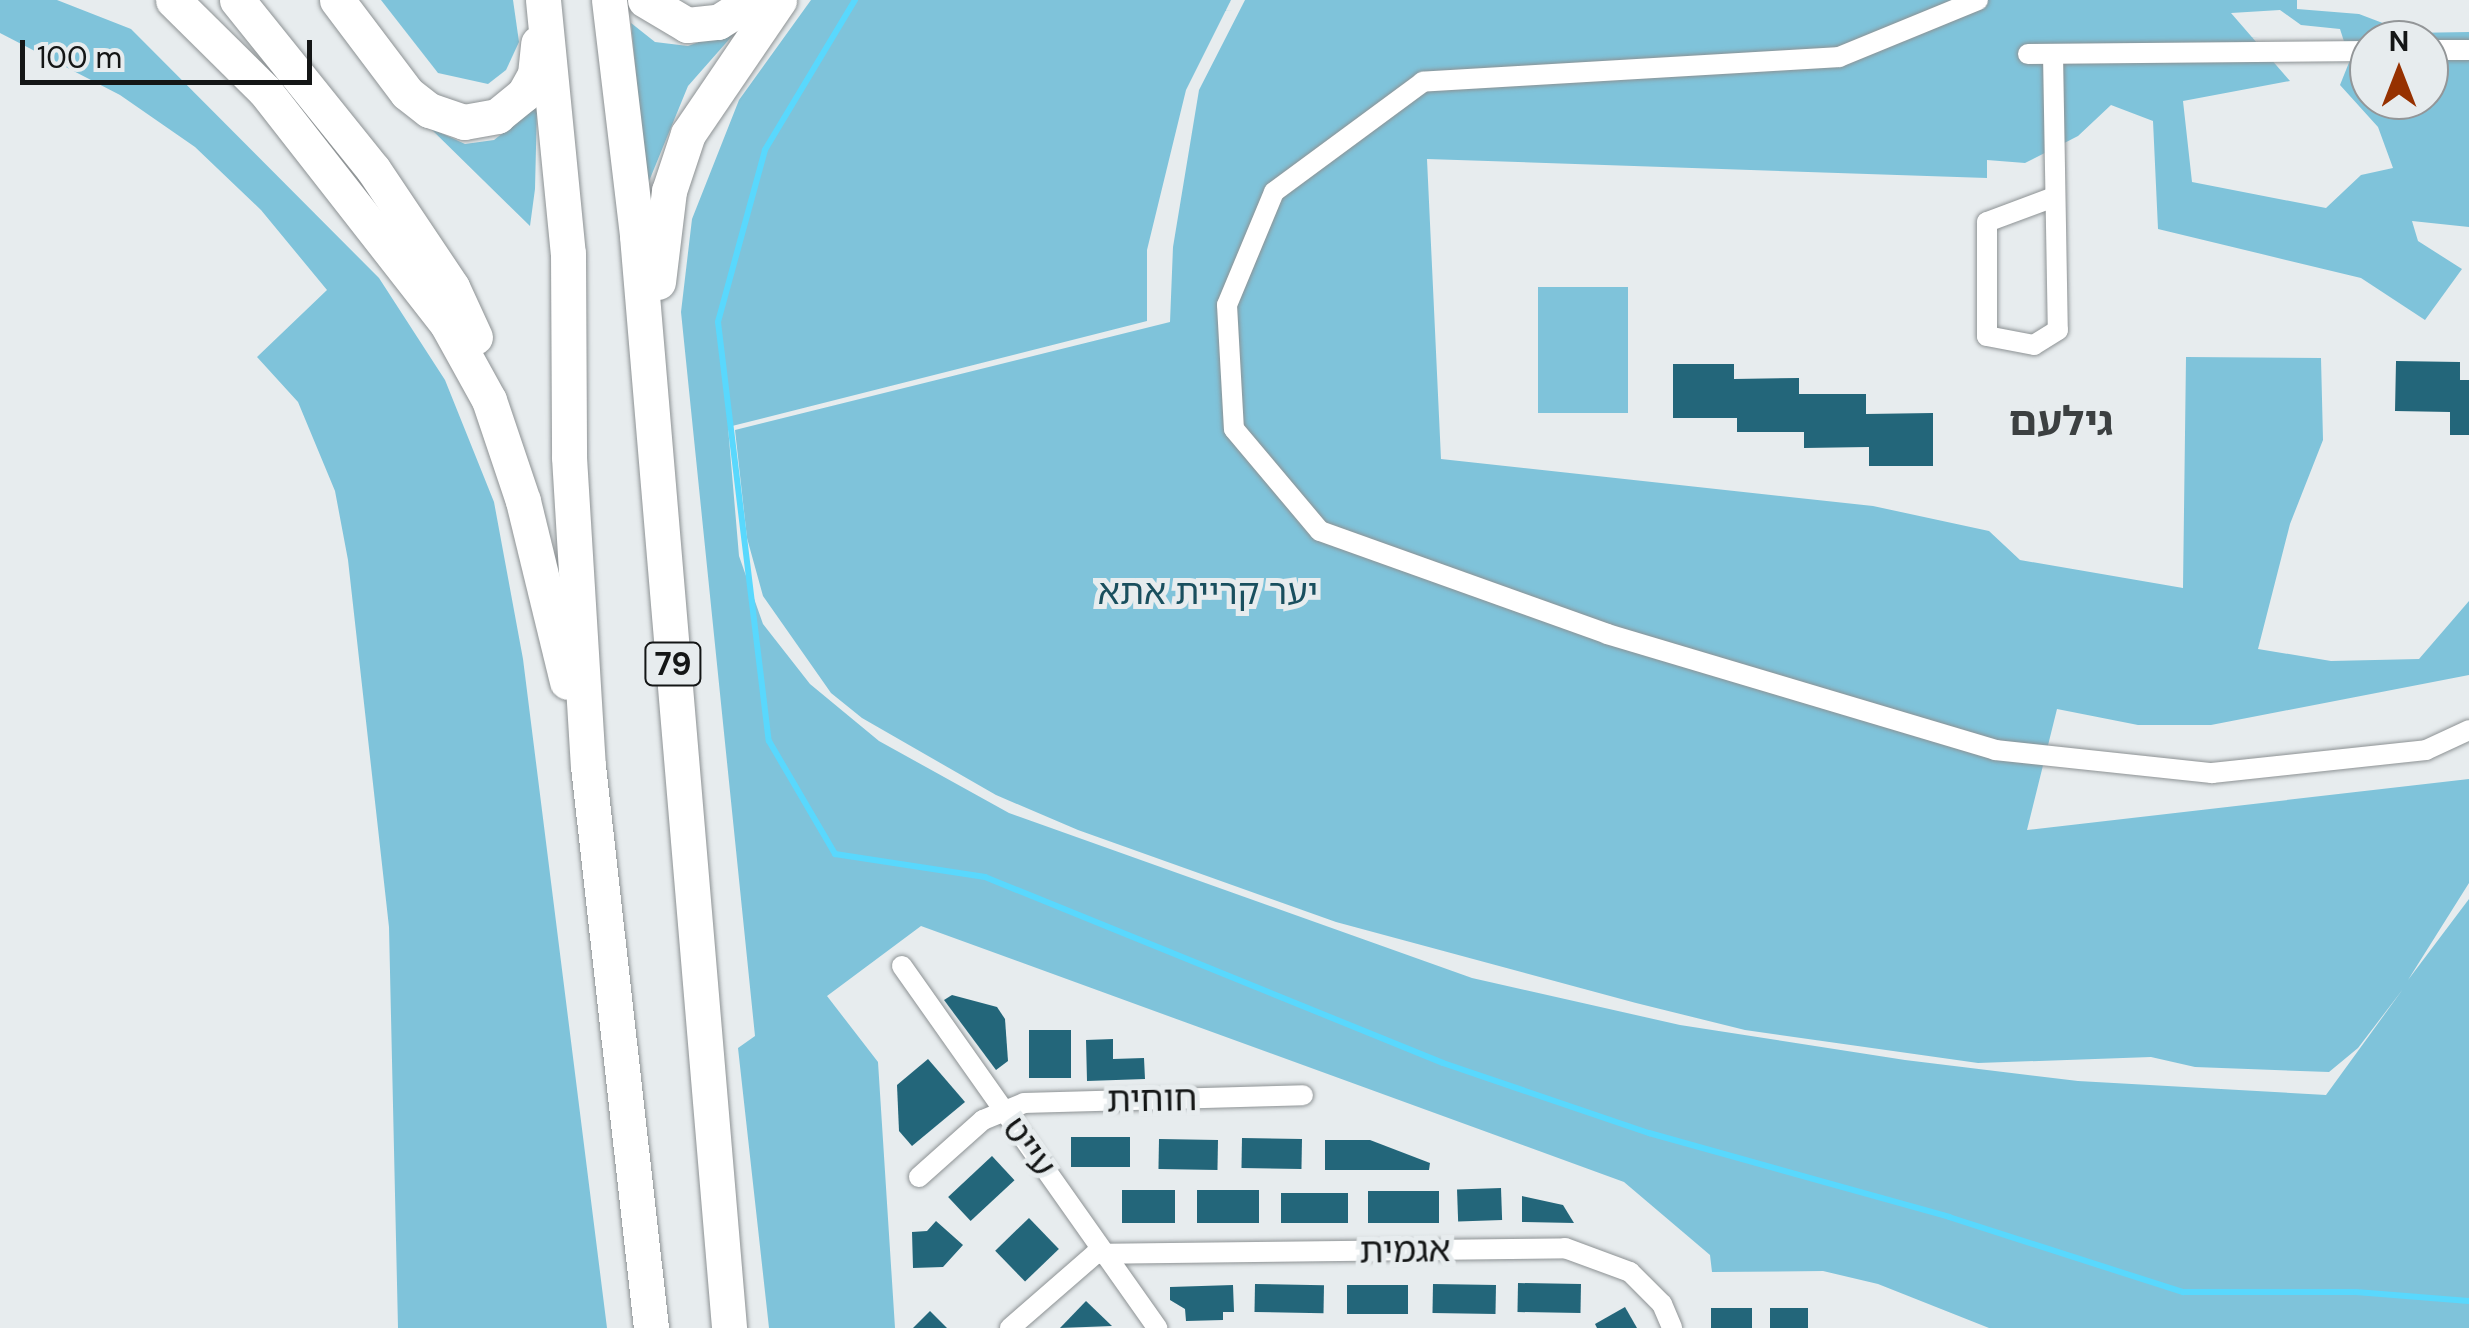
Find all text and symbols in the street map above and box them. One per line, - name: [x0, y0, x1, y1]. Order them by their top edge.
- scale bar: [25, 20, 318, 82]
- north arrow: [2349, 20, 2449, 120]
- text: N: [2389, 23, 2409, 60]
- text: 100 m: [37, 38, 122, 77]
- district label: גילעם: [2009, 397, 2113, 445]
- park label: יער קריית אתא: [1098, 571, 1318, 613]
- road number: 79: [643, 637, 703, 691]
- street label: חוחית: [1106, 1077, 1198, 1121]
- street label: עייט: [994, 1109, 1064, 1185]
- street label: אגמית: [1359, 1228, 1451, 1272]

